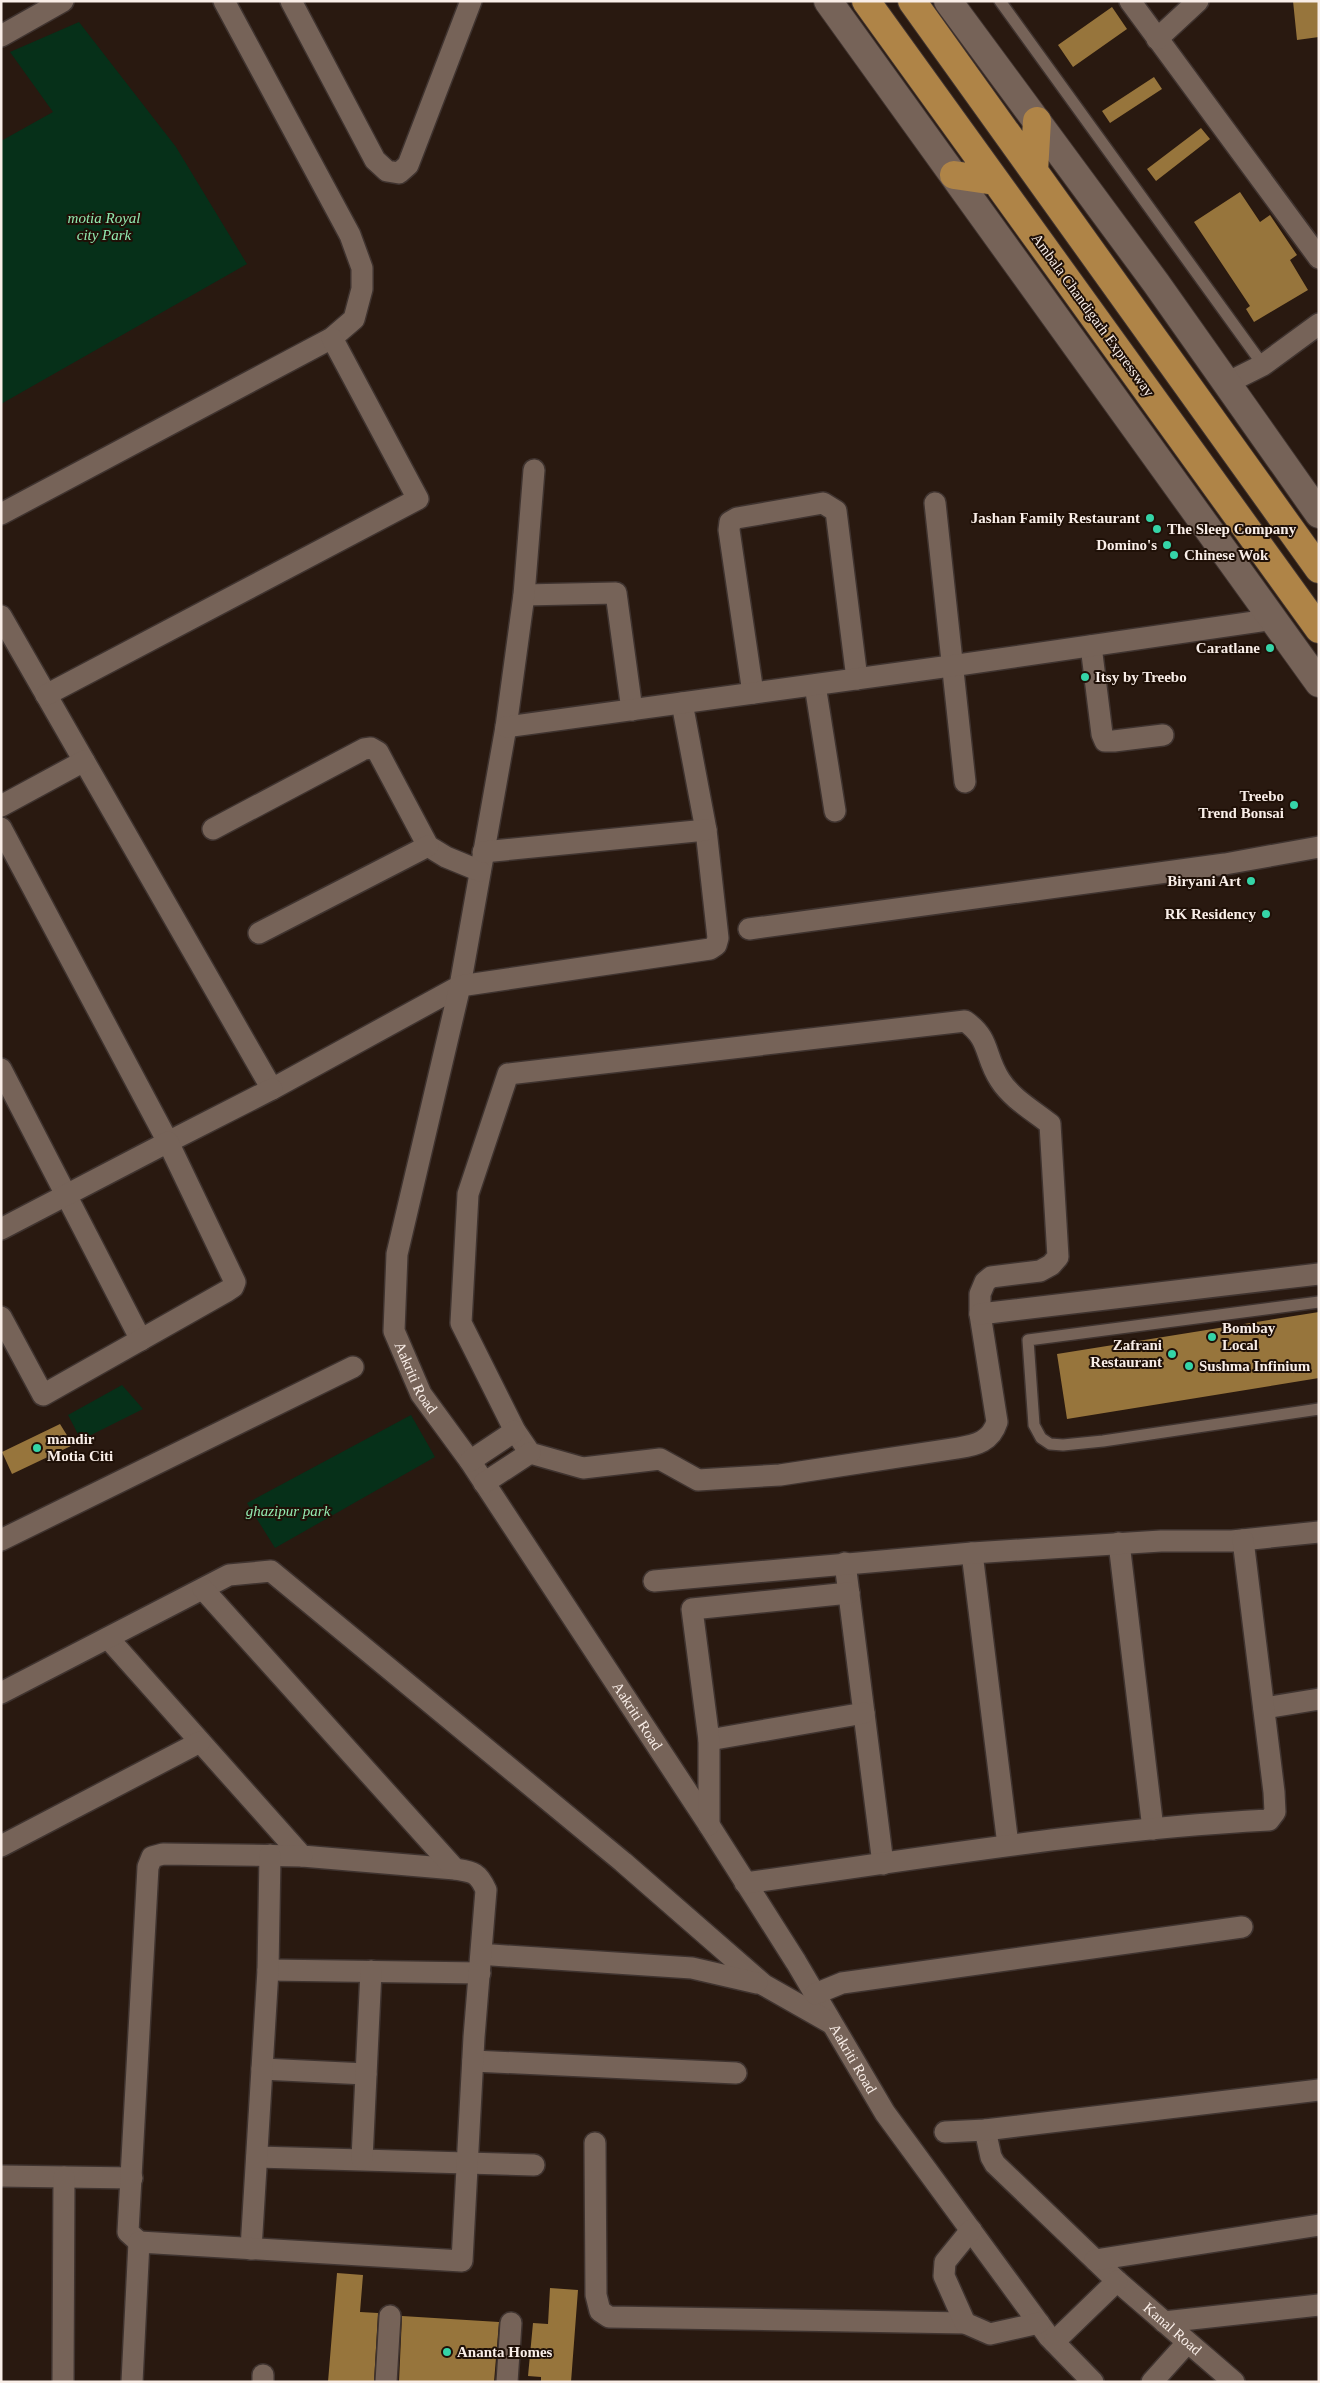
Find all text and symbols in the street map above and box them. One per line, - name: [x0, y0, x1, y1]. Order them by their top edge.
- park label: motia Royal city Park: [68, 210, 140, 243]
- street label: Ambala Chandigarh Expressway: [1028, 230, 1158, 400]
- place label: Jashan Family Restaurant: [971, 510, 1140, 526]
- marker: Jashan Family Restaurant: [1144, 512, 1156, 524]
- place label: The Sleep Company: [1167, 521, 1297, 537]
- marker: The Sleep Company: [1151, 523, 1163, 535]
- place label: Domino's: [1096, 537, 1157, 553]
- marker: Domino's: [1161, 539, 1173, 551]
- place label: Chinese Wok: [1184, 547, 1269, 563]
- marker: Chinese Wok: [1168, 549, 1180, 561]
- place label: Caratlane: [1196, 640, 1260, 656]
- marker: Caratlane: [1264, 642, 1276, 654]
- place label: Itsy by Treebo: [1095, 669, 1187, 685]
- marker: Itsy by Treebo: [1079, 671, 1091, 683]
- place label: Treebo Trend Bonsai: [1198, 788, 1284, 821]
- marker: Treebo Trend Bonsai: [1288, 799, 1300, 811]
- place label: Biryani Art: [1167, 873, 1241, 889]
- marker: Biryani Art: [1245, 875, 1257, 887]
- place label: RK Residency: [1165, 906, 1256, 922]
- marker: RK Residency: [1260, 908, 1272, 920]
- place label: Bombay Local: [1222, 1320, 1276, 1353]
- marker: Bombay Local: [1206, 1331, 1218, 1343]
- place label: Zafrani Restaurant: [1090, 1337, 1162, 1370]
- street label: Aakriti Road: [392, 1339, 441, 1417]
- marker: Zafrani Restaurant: [1166, 1348, 1178, 1360]
- place label: Sushma Infinium: [1199, 1358, 1311, 1374]
- marker: Sushma Infinium: [1183, 1360, 1195, 1372]
- place label: mandir Motia Citi: [47, 1431, 113, 1464]
- marker: mandir Motia Citi: [31, 1442, 43, 1454]
- park label: ghazipur park: [246, 1503, 331, 1519]
- street label: Aakriti Road: [609, 1679, 666, 1753]
- street label: Aakriti Road: [826, 2021, 880, 2097]
- street label: Kanal Road: [1140, 2300, 1205, 2359]
- place label: Ananta Homes: [457, 2344, 553, 2360]
- marker: Ananta Homes: [441, 2346, 453, 2358]

